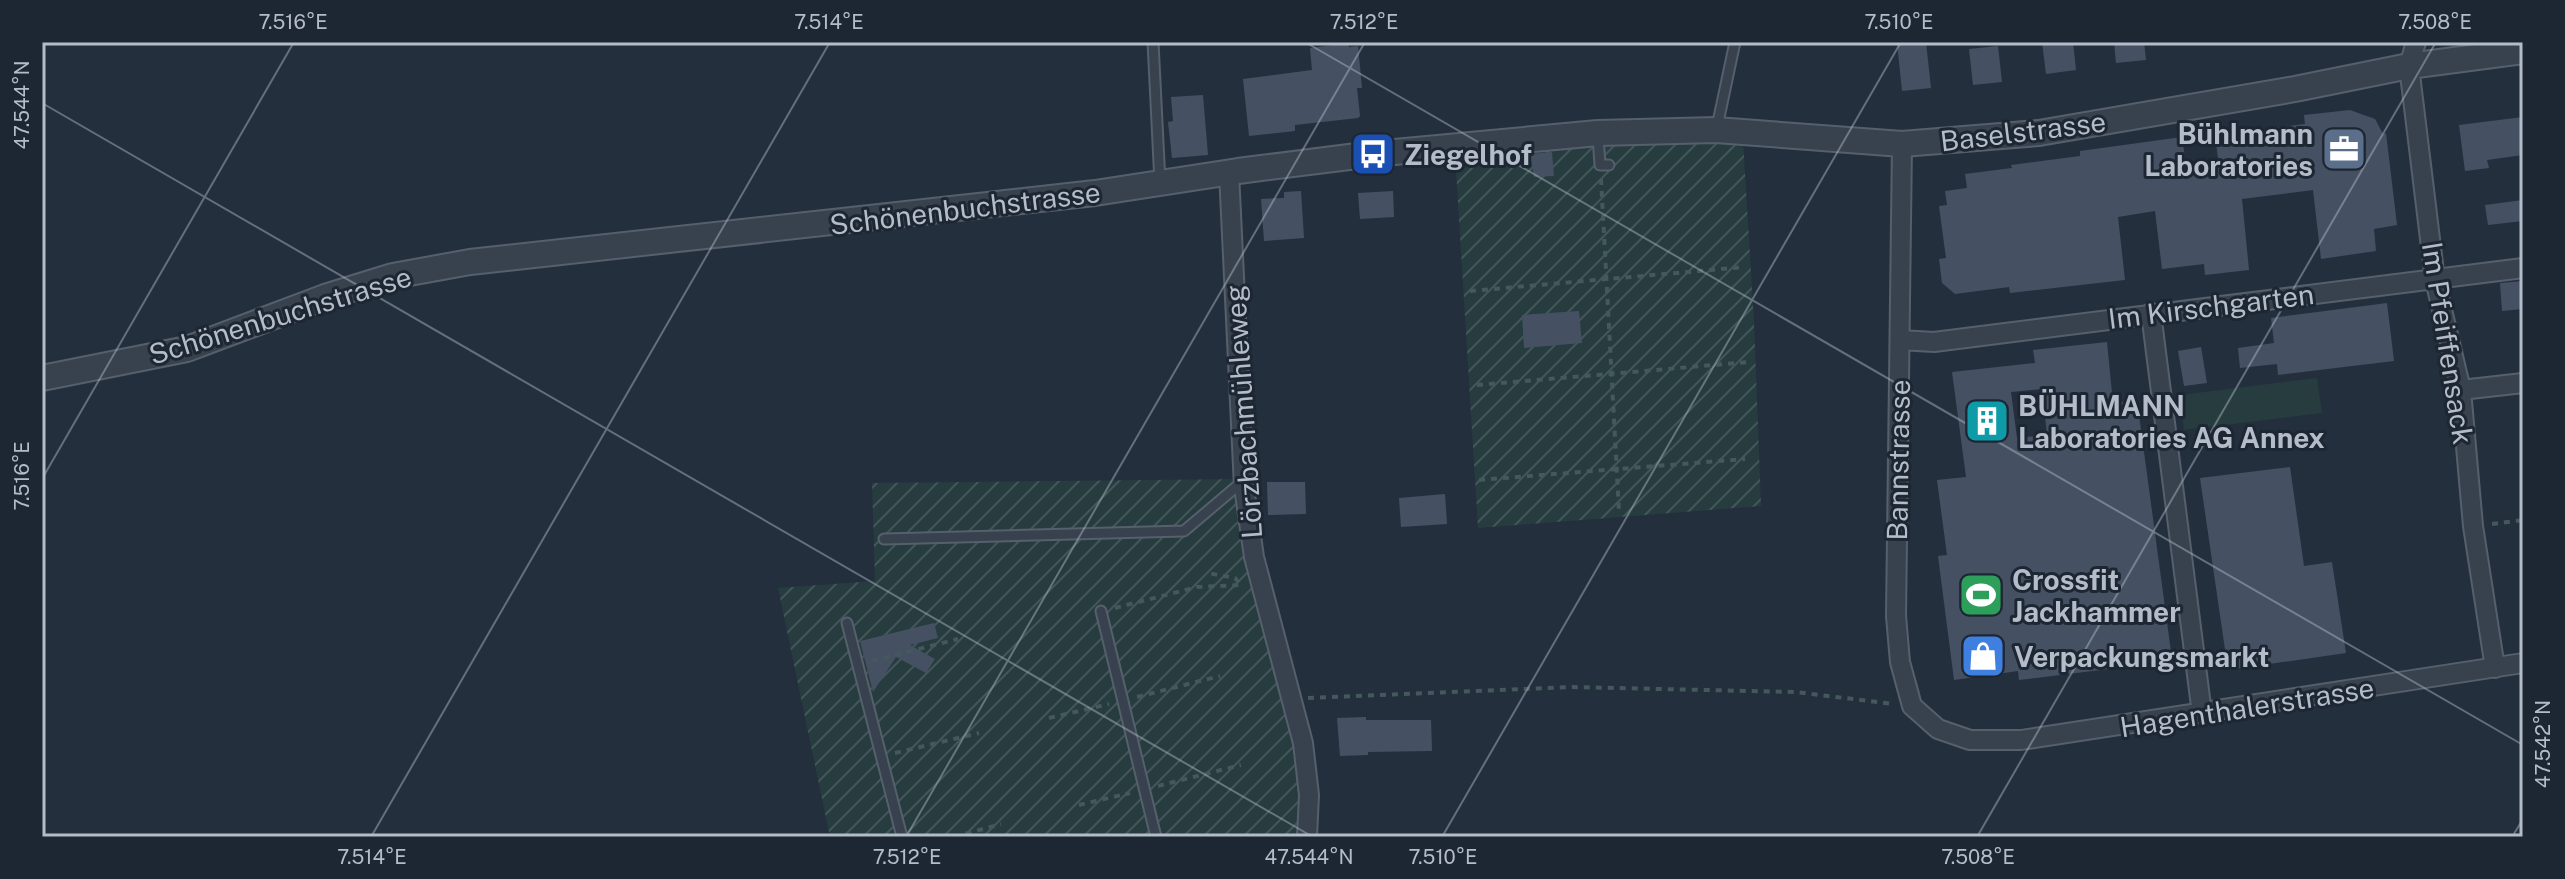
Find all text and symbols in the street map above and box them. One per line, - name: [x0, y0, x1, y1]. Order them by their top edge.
- text: 7.516°E: [258, 10, 328, 34]
- text: 7.514°E: [794, 10, 864, 34]
- text: 7.512°E: [1330, 10, 1398, 34]
- text: 7.510°E: [1865, 10, 1933, 34]
- text: 7.508°E: [2398, 10, 2472, 34]
- text: 47.544°N: [10, 61, 34, 149]
- street label: Baselstrasse: [1938, 104, 2108, 158]
- place label: Bühlmann Laboratories: [2144, 117, 2313, 182]
- office icon: Bühlmann Laboratories: [2320, 125, 2368, 173]
- bus stop icon: Ziegelhof: [1349, 130, 1397, 178]
- place label: Ziegelhof: [1404, 138, 1532, 171]
- street label: Schönenbuchstrasse: [828, 175, 1102, 241]
- street label: Im Pfeiffensack: [2416, 240, 2480, 446]
- street label: Schönenbuchstrasse: [145, 259, 415, 371]
- street label: Im Kirschgarten: [2106, 277, 2316, 335]
- street label: Lörzbachmühleweg: [1218, 284, 1268, 540]
- street label: Bannstrasse: [1880, 379, 1916, 541]
- place label: BÜHLMANN Laboratories AG Annex: [2018, 389, 2325, 454]
- building icon: BÜHLMANN Laboratories AG Annex: [1963, 397, 2011, 445]
- text: 7.516°E: [10, 441, 34, 511]
- place label: Crossfit Jackhammer: [2012, 563, 2181, 628]
- sports icon: Crossfit Jackhammer: [1957, 571, 2005, 619]
- shop icon: Verpackungsmarkt: [1959, 632, 2007, 680]
- place label: Verpackungsmarkt: [2014, 640, 2270, 673]
- street label: Hagenthalerstrasse: [2118, 671, 2376, 743]
- text: 47.542°N: [2531, 700, 2555, 788]
- text: 7.514°E: [337, 845, 407, 869]
- text: 7.512°E: [873, 845, 941, 869]
- text: 47.544°N: [1265, 845, 1353, 869]
- text: 7.510°E: [1409, 845, 1477, 869]
- text: 7.508°E: [1941, 845, 2015, 869]

